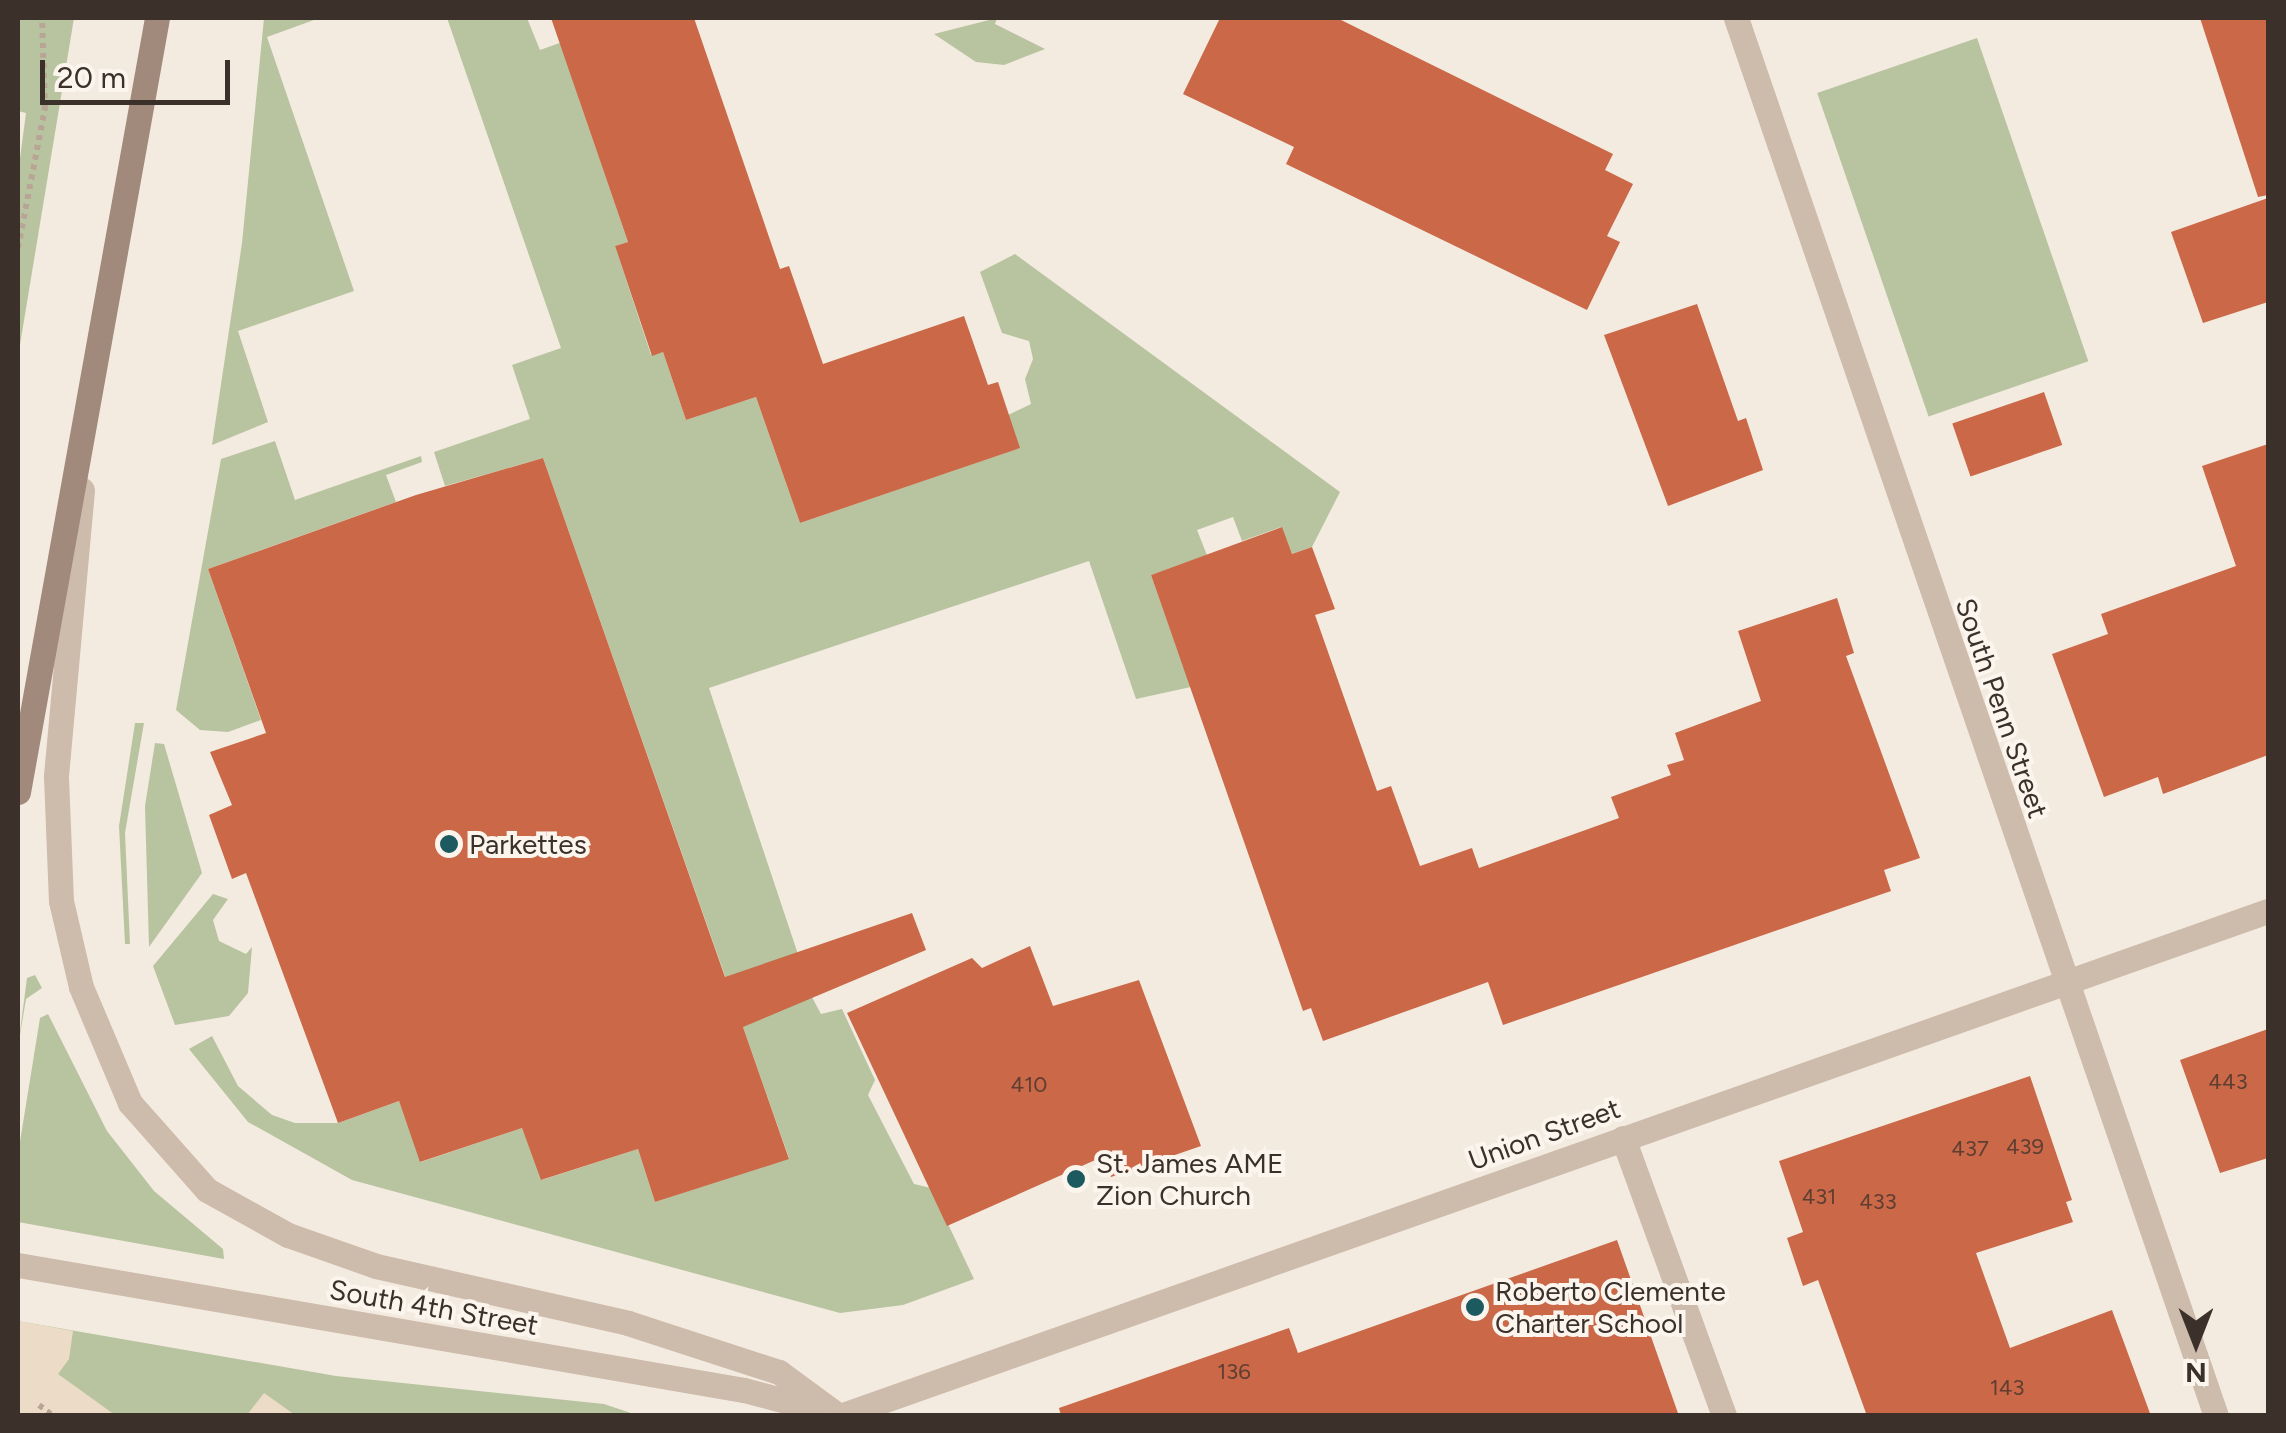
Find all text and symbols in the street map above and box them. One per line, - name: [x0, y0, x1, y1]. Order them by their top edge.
- scale bar: [45, 40, 235, 102]
- text: 20 m: [57, 59, 126, 96]
- street label: South Penn Street: [1949, 594, 2055, 822]
- place label: Parkettes: [469, 827, 587, 861]
- marker: Parkettes: [438, 833, 460, 855]
- house number: 443: [2208, 1069, 2248, 1095]
- house number: 410: [1011, 1072, 1047, 1098]
- street label: Union Street: [1464, 1091, 1624, 1177]
- house number: 439: [2006, 1134, 2044, 1160]
- house number: 437: [1951, 1136, 1989, 1162]
- place label: St. James AME Zion Church: [1096, 1146, 1284, 1212]
- marker: St. James AME Zion Church: [1065, 1168, 1087, 1190]
- house number: 431: [1802, 1184, 1836, 1210]
- house number: 433: [1859, 1189, 1897, 1215]
- street label: South 4th Street: [327, 1272, 541, 1342]
- place label: Roberto Clemente Charter School: [1495, 1274, 1726, 1340]
- north arrow: [2146, 1293, 2246, 1393]
- marker: Roberto Clemente Charter School: [1464, 1296, 1486, 1318]
- text: N: [2185, 1356, 2207, 1390]
- house number: 136: [1217, 1359, 1251, 1385]
- house number: 143: [1990, 1375, 2024, 1401]

